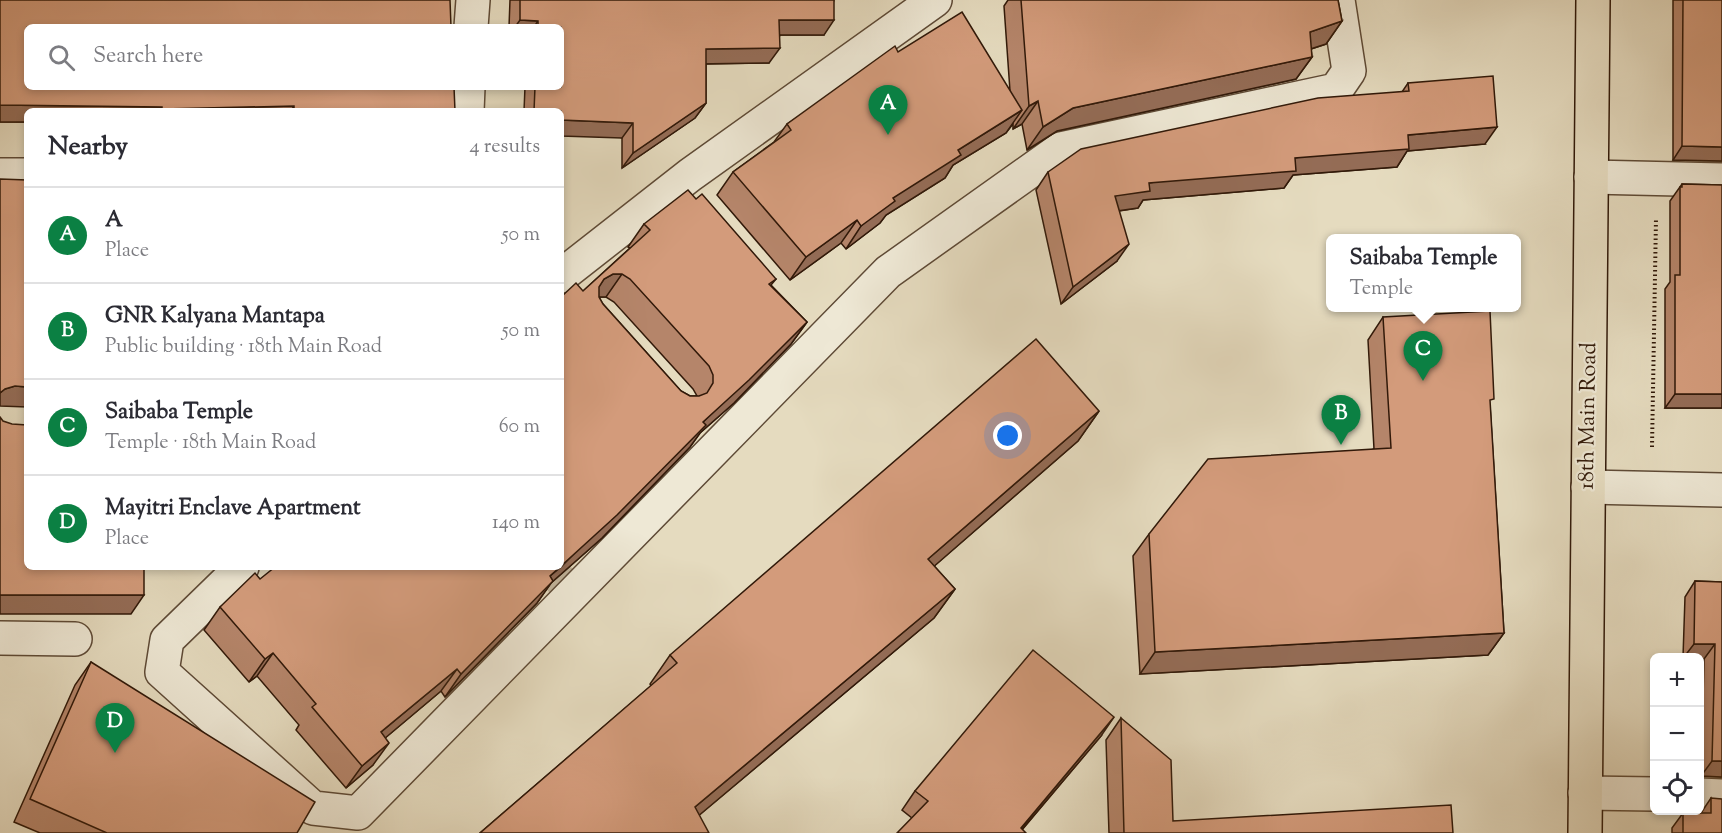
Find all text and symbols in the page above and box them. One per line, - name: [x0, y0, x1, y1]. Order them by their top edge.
- search box: [24, 24, 564, 90]
- icon: search: [45, 41, 78, 74]
- text: Search here: [93, 41, 203, 73]
- pin: A: [868, 86, 908, 135]
- text: Nearby: [48, 129, 128, 166]
- text: 4 results: [469, 133, 540, 162]
- text: A: [105, 205, 123, 237]
- text: A: [59, 221, 76, 250]
- text: 50 m: [502, 221, 540, 250]
- popup: [1326, 234, 1521, 312]
- text: Place: [105, 237, 149, 266]
- text: Saibaba Temple: [1349, 243, 1498, 275]
- text: Temple: [1349, 275, 1413, 304]
- text: GNR Kalyana Mantapa: [105, 301, 325, 333]
- text: B: [61, 317, 74, 346]
- text: 50 m: [502, 317, 540, 346]
- pin: C: [1404, 332, 1442, 381]
- text: Public building · 18th Main Road: [105, 333, 382, 362]
- street label: 18th Main Road: [1572, 342, 1606, 490]
- pin: B: [1322, 396, 1360, 445]
- text: Saibaba Temple: [105, 397, 253, 429]
- text: C: [59, 413, 76, 442]
- text: 60 m: [499, 413, 540, 442]
- your location: [993, 421, 1022, 450]
- text: Temple · 18th Main Road: [105, 429, 316, 458]
- text: Mayitri Enclave Apartment: [105, 493, 361, 525]
- text: D: [60, 509, 75, 538]
- text: 140 m: [492, 509, 540, 538]
- text: Place: [105, 525, 149, 554]
- map controls: [1650, 653, 1704, 815]
- button: +: [1650, 653, 1704, 707]
- pin: D: [96, 704, 134, 753]
- button: −: [1650, 707, 1704, 761]
- button: locate: [1650, 761, 1704, 815]

